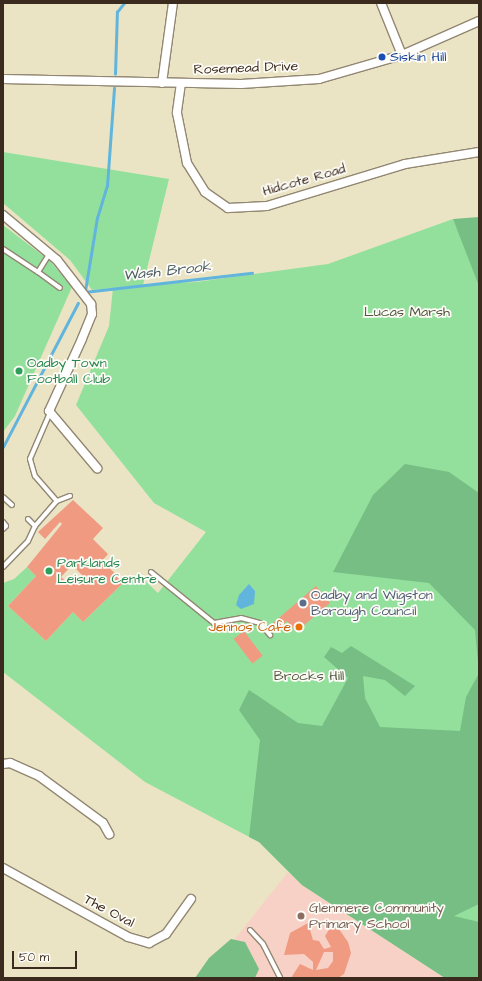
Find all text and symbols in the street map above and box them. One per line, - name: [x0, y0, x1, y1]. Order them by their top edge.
- place label: Siskin Hill: [390, 49, 446, 65]
- marker: Siskin Hill: [377, 52, 387, 62]
- street label: Rosemead Drive: [193, 58, 299, 78]
- street label: Hidcote Road: [261, 160, 347, 200]
- water label: Wash Brook: [122, 257, 212, 285]
- park label: Lucas Marsh: [364, 304, 450, 320]
- place label: Oadby Town Football Club: [27, 355, 110, 388]
- marker: Oadby Town Football Club: [14, 366, 24, 376]
- place label: Parklands Leisure Centre: [57, 555, 157, 588]
- marker: Parklands Leisure Centre: [44, 566, 54, 576]
- place label: Oadby and Wigston Borough Council: [311, 587, 433, 620]
- marker: Oadby and Wigston Borough Council: [298, 598, 308, 608]
- place label: Jennos Cafe: [209, 619, 291, 635]
- marker: Jennos Cafe: [294, 622, 304, 632]
- park label: Brocks Hill: [274, 668, 344, 684]
- street label: The Oval: [81, 891, 137, 931]
- place label: Glenmere Community Primary School: [309, 900, 444, 932]
- marker: Glenmere Community Primary School: [296, 911, 306, 921]
- scale bar: [14, 943, 79, 969]
- text: 50 m: [19, 949, 49, 966]

